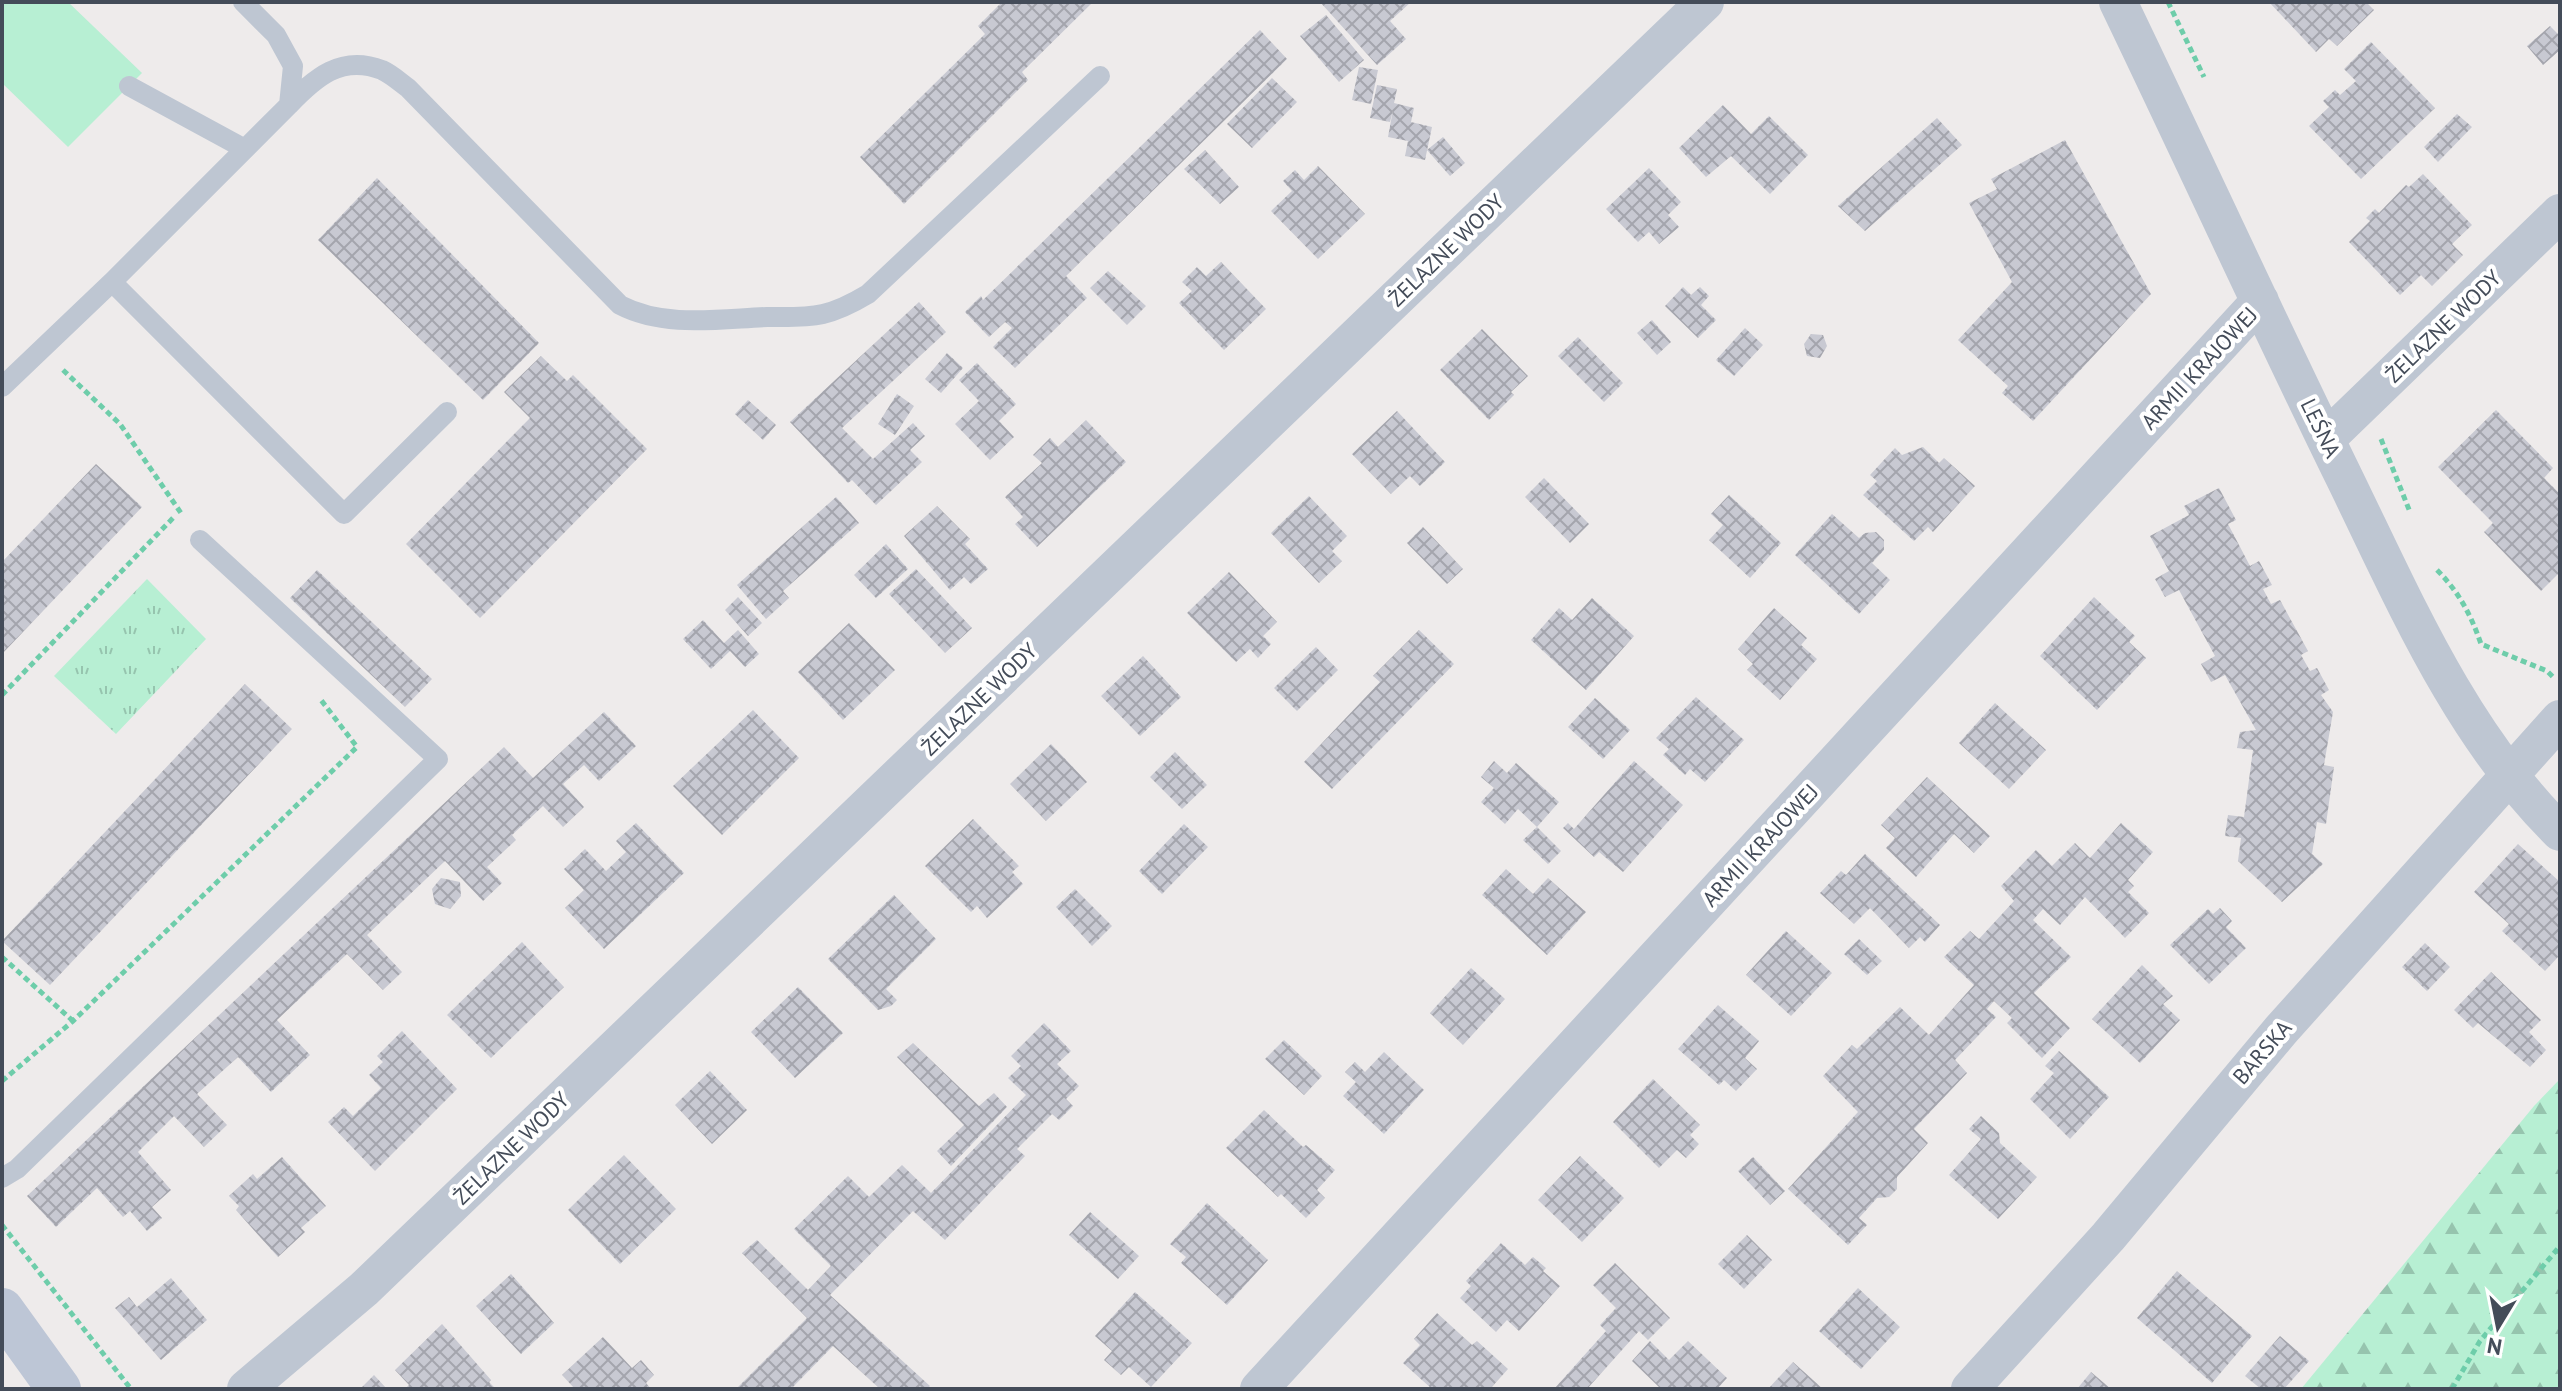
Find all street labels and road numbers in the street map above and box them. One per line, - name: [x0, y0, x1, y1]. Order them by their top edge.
- street label: ŻELAZNE WODY: [1382, 187, 1510, 312]
- street label: ŻELAZNE WODY: [2379, 263, 2507, 388]
- street label: ARMII KRAJOWEJ: [2135, 301, 2263, 435]
- street label: LEŚNA: [2295, 394, 2347, 462]
- street label: ŻELAZNE WODY: [915, 636, 1043, 761]
- street label: ARMII KRAJOWEJ: [1696, 778, 1824, 912]
- street label: BARSKA: [2226, 1014, 2298, 1090]
- street label: ŻELAZNE WODY: [447, 1085, 575, 1210]

